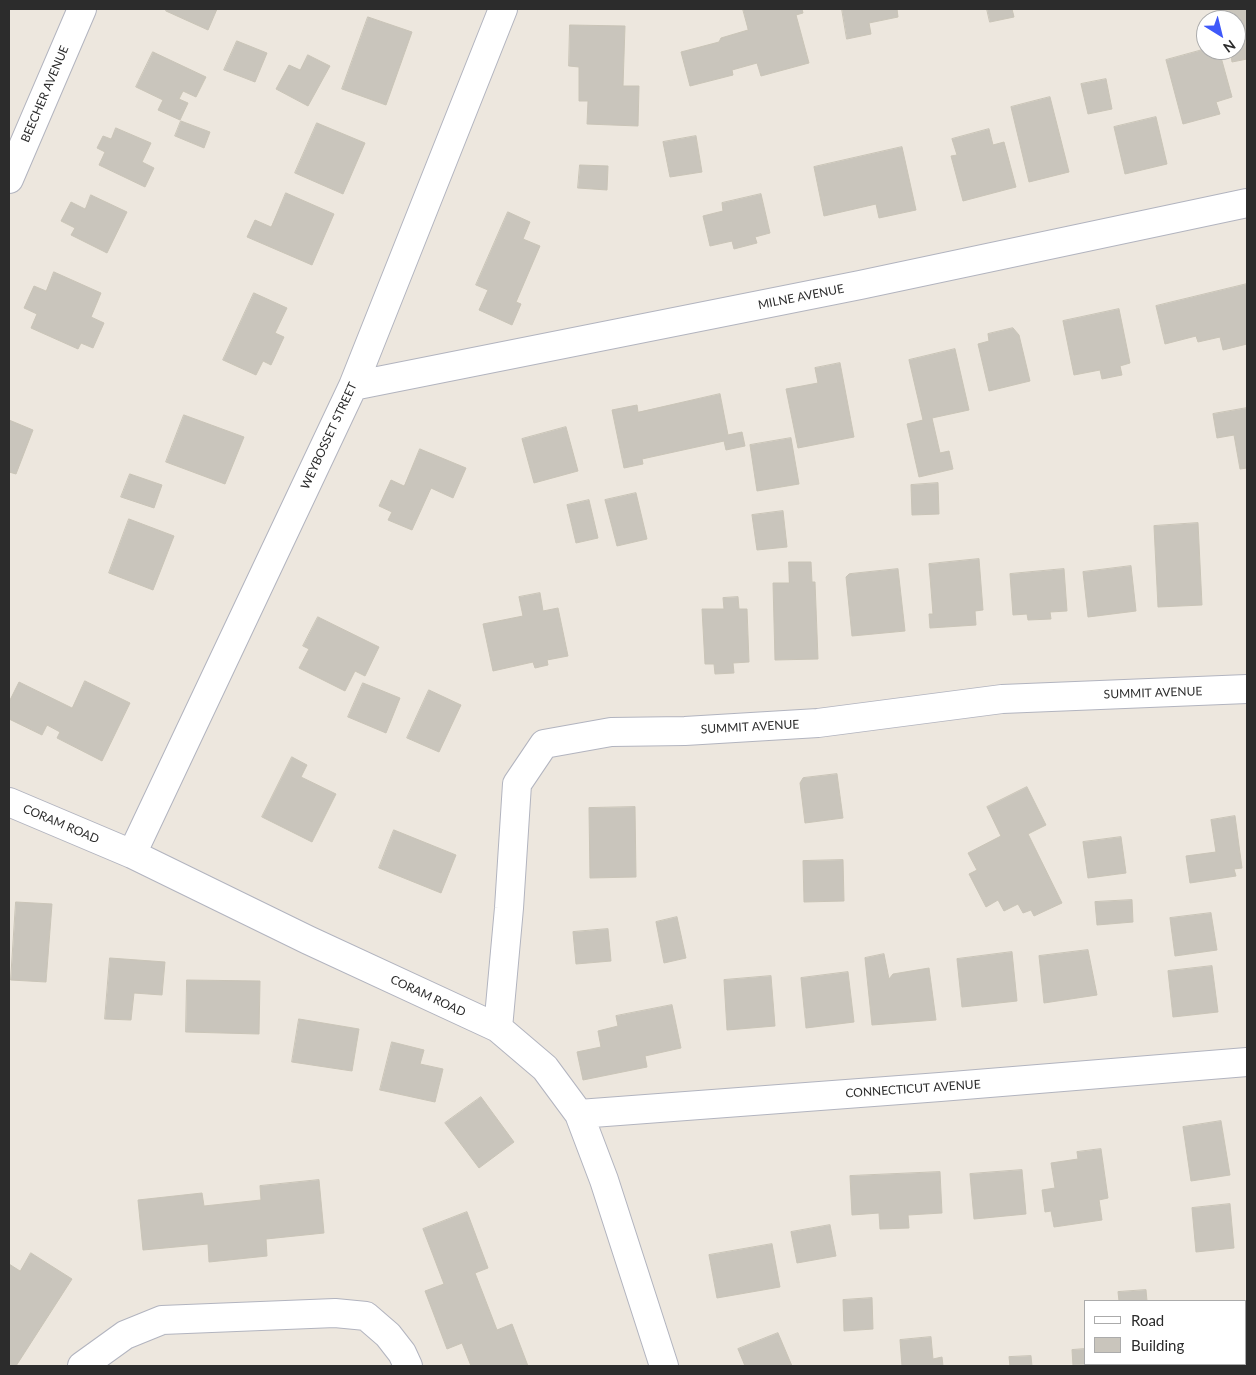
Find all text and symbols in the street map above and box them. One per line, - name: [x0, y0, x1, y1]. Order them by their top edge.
- north arrow: [1196, 10, 1246, 60]
- text: N: [1220, 37, 1239, 57]
- street label: BEECHER AVENUE: [18, 44, 72, 144]
- street label: MILNE AVENUE: [757, 282, 845, 312]
- street label: WEYBOSSET STREET: [298, 380, 360, 492]
- street label: SUMMIT AVENUE: [1103, 684, 1203, 702]
- street label: SUMMIT AVENUE: [700, 717, 800, 737]
- street label: CORAM ROAD: [21, 801, 101, 847]
- street label: CORAM ROAD: [388, 972, 468, 1020]
- street label: CONNECTICUT AVENUE: [845, 1077, 981, 1101]
- legend: [1084, 1300, 1246, 1365]
- text: Road: [1131, 1311, 1164, 1329]
- text: Building: [1131, 1336, 1184, 1354]

